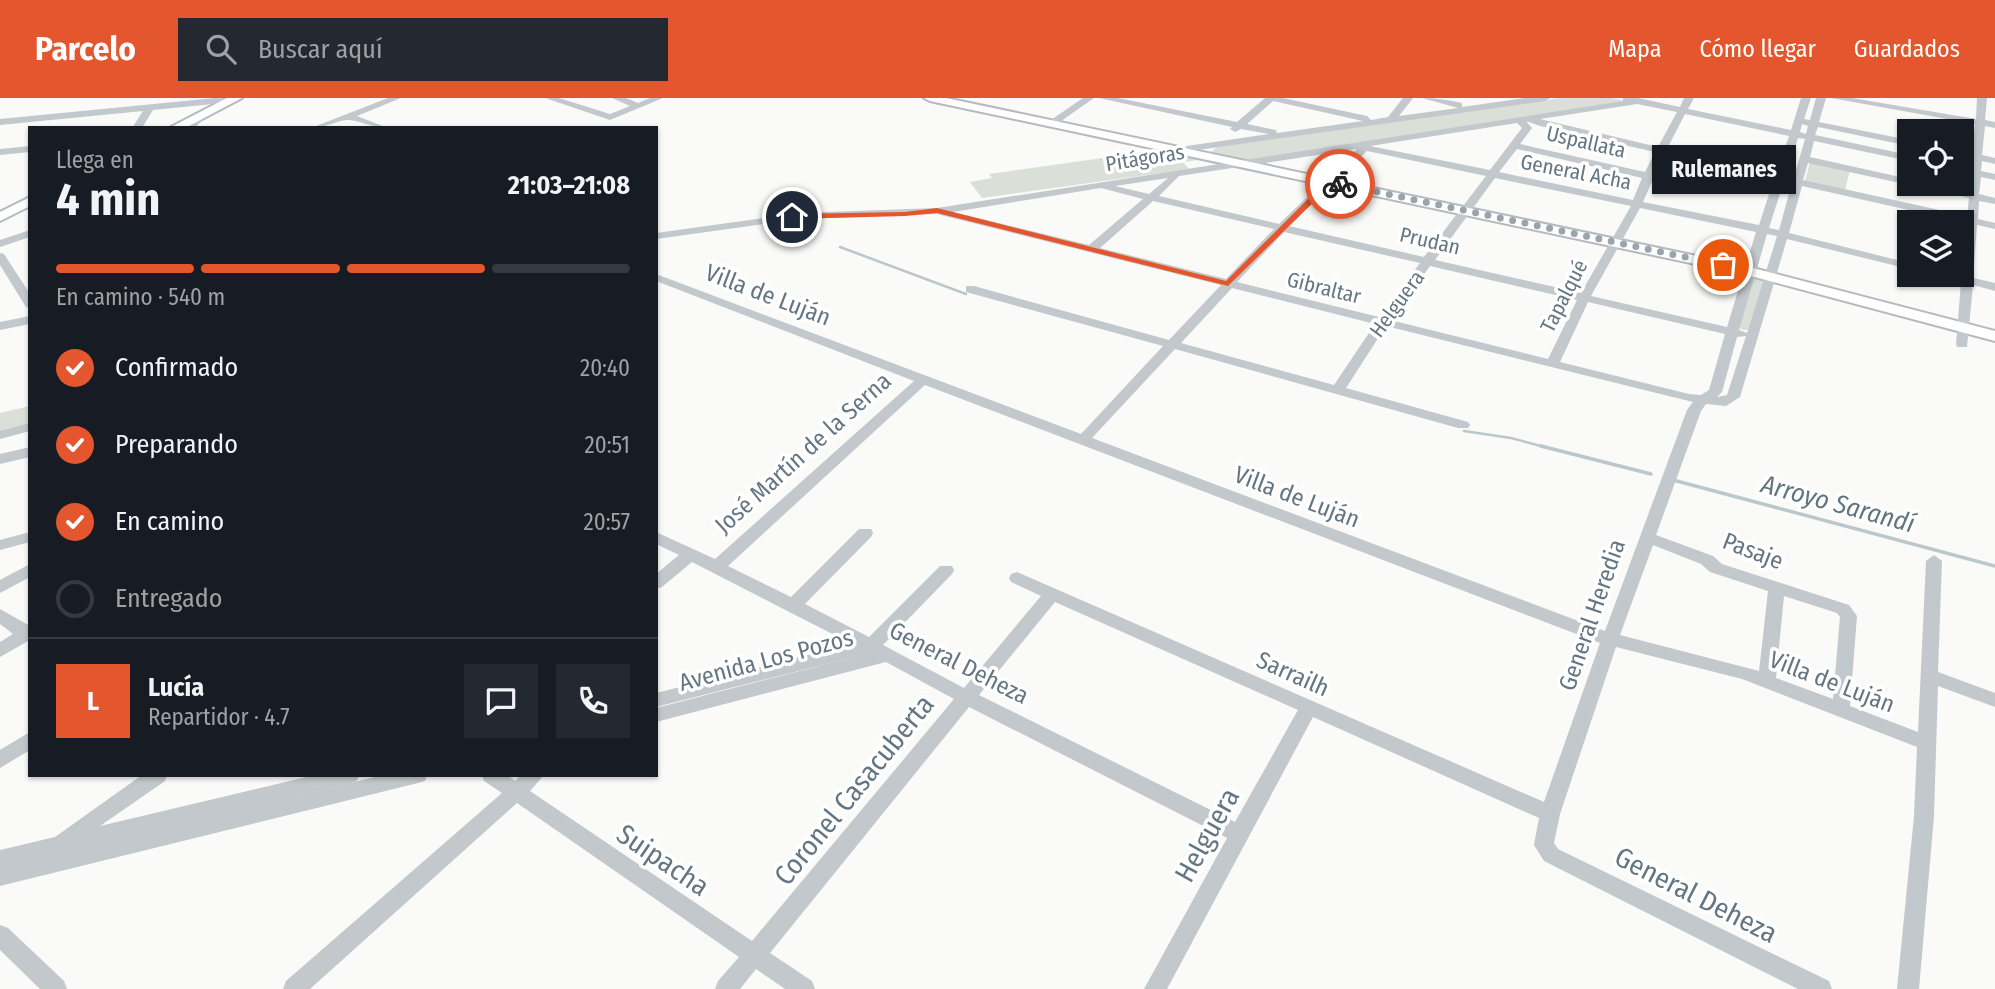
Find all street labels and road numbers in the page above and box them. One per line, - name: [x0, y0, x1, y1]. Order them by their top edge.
- street label: Uspallata: [1544, 120, 1628, 164]
- street label: Pitágoras: [1104, 139, 1186, 177]
- street label: General Acha: [1518, 149, 1634, 195]
- street label: Prudan: [1397, 221, 1463, 261]
- street label: Tapalqué: [1535, 255, 1593, 337]
- street label: Villa de Luján: [701, 258, 835, 332]
- street label: Helguera: [1364, 265, 1430, 343]
- street label: Gibraltar: [1284, 266, 1364, 310]
- street label: José Martín de la Serna: [709, 367, 897, 539]
- street label: Villa de Luján: [1230, 460, 1364, 534]
- street label: Pasaje: [1719, 527, 1787, 575]
- street label: General Heredia: [1553, 536, 1631, 694]
- street label: General Deheza: [885, 616, 1033, 710]
- street label: Avenida Los Pozos: [676, 623, 856, 697]
- street label: Villa de Luján: [1765, 645, 1899, 719]
- street label: Sarrailh: [1252, 646, 1334, 702]
- street label: Coronel Casacuberta: [767, 688, 941, 892]
- street label: Helguera: [1168, 782, 1246, 888]
- street label: Suipacha: [610, 817, 716, 903]
- street label: General Deheza: [1609, 840, 1783, 950]

